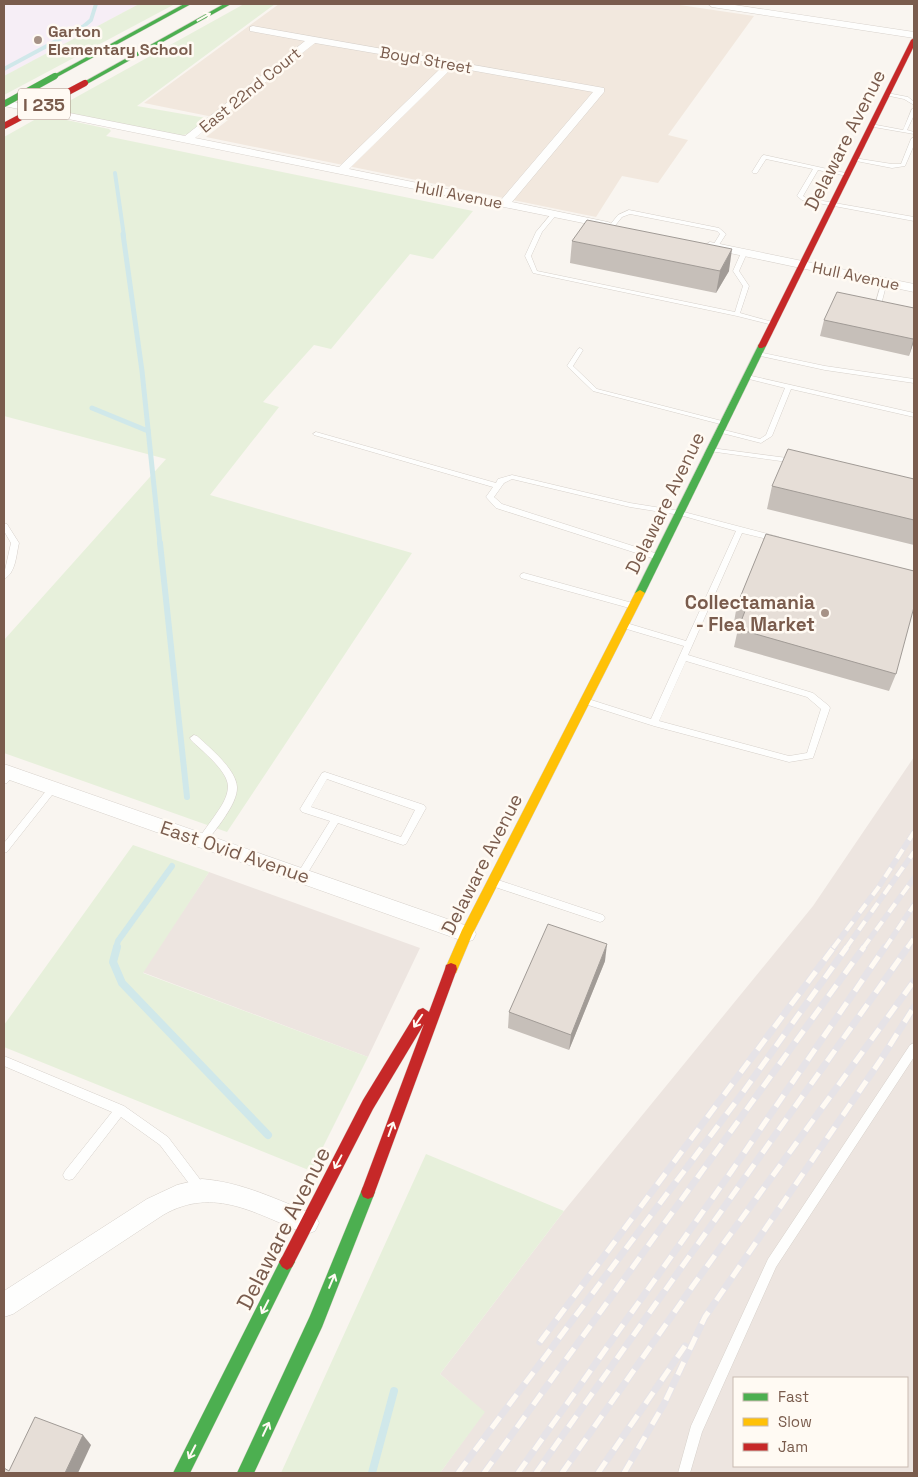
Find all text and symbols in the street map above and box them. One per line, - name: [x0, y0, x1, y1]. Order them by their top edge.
- one-way arrow: [197, 11, 211, 21]
- place label: Garton Elementary School: [48, 21, 192, 60]
- marker: Garton Elementary School: [32, 34, 44, 46]
- street label: Boyd Street: [378, 42, 474, 78]
- street label: East 22nd Court: [195, 43, 305, 137]
- street label: Delaware Avenue: [799, 65, 891, 215]
- road number: I 235: [18, 88, 70, 120]
- street label: Hull Avenue: [414, 176, 504, 214]
- street label: Hull Avenue: [811, 257, 901, 295]
- street label: Delaware Avenue: [620, 428, 710, 578]
- place label: Collectamania - Flea Market: [685, 590, 815, 637]
- marker: Collectamania - Flea Market: [819, 607, 831, 619]
- street label: Delaware Avenue: [436, 789, 528, 939]
- street label: East Ovid Avenue: [157, 815, 313, 889]
- one-way arrow: [413, 1014, 423, 1028]
- one-way arrow: [387, 1122, 396, 1137]
- street label: Delaware Avenue: [230, 1142, 336, 1314]
- one-way arrow: [333, 1155, 343, 1169]
- one-way arrow: [328, 1274, 337, 1289]
- one-way arrow: [260, 1299, 269, 1314]
- legend: [733, 1377, 908, 1467]
- text: Fast: [778, 1387, 809, 1406]
- text: Slow: [778, 1412, 812, 1431]
- one-way arrow: [262, 1422, 271, 1437]
- text: Jam: [778, 1437, 808, 1456]
- one-way arrow: [187, 1444, 196, 1459]

